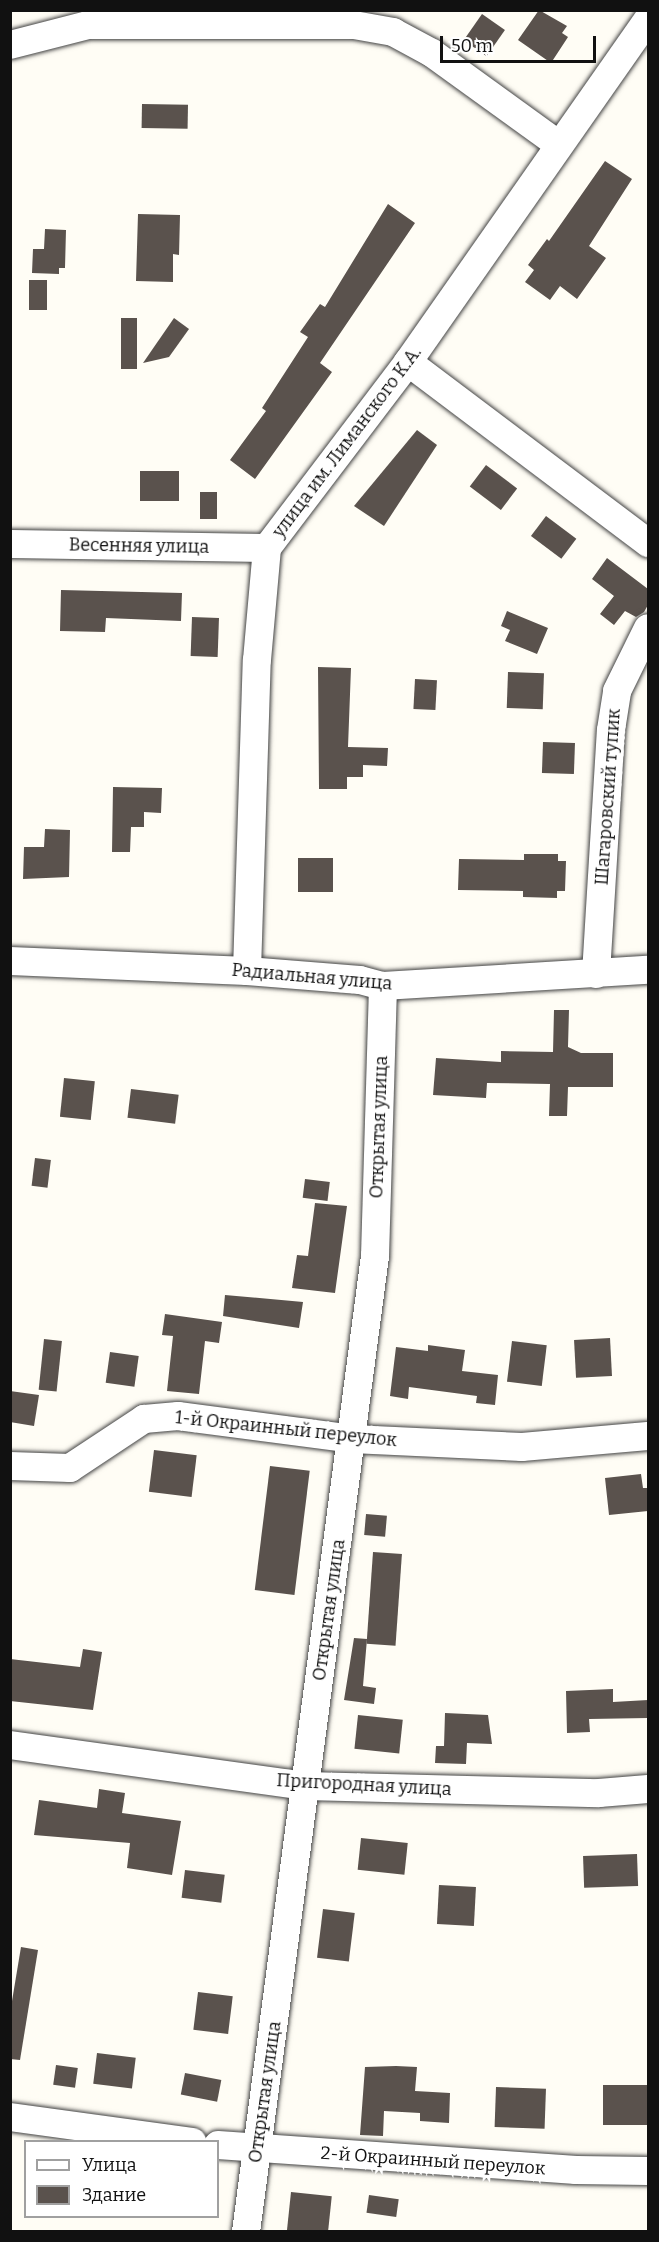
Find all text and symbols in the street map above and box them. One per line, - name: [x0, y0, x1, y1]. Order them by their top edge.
- scale bar: [443, 24, 599, 62]
- text: 50 m: [451, 35, 493, 57]
- street label: улица им. Лиманского К.А.: [268, 342, 426, 542]
- street label: Весенняя улица: [69, 534, 209, 558]
- street label: Шагаровский тупик: [591, 708, 625, 886]
- street label: Радиальная улица: [231, 959, 393, 995]
- street label: Открытая улица: [366, 1055, 392, 1199]
- street label: 1-й Окраинный переулок: [174, 1407, 398, 1451]
- street label: Открытая улица: [308, 1538, 350, 1682]
- street label: Пригородная улица: [276, 1770, 452, 1800]
- street label: Открытая улица: [244, 2020, 286, 2164]
- legend: [24, 2140, 219, 2218]
- street label: 2-й Окраинный переулок: [320, 2142, 546, 2180]
- text: Улица: [82, 2154, 137, 2176]
- text: Здание: [82, 2184, 146, 2206]

